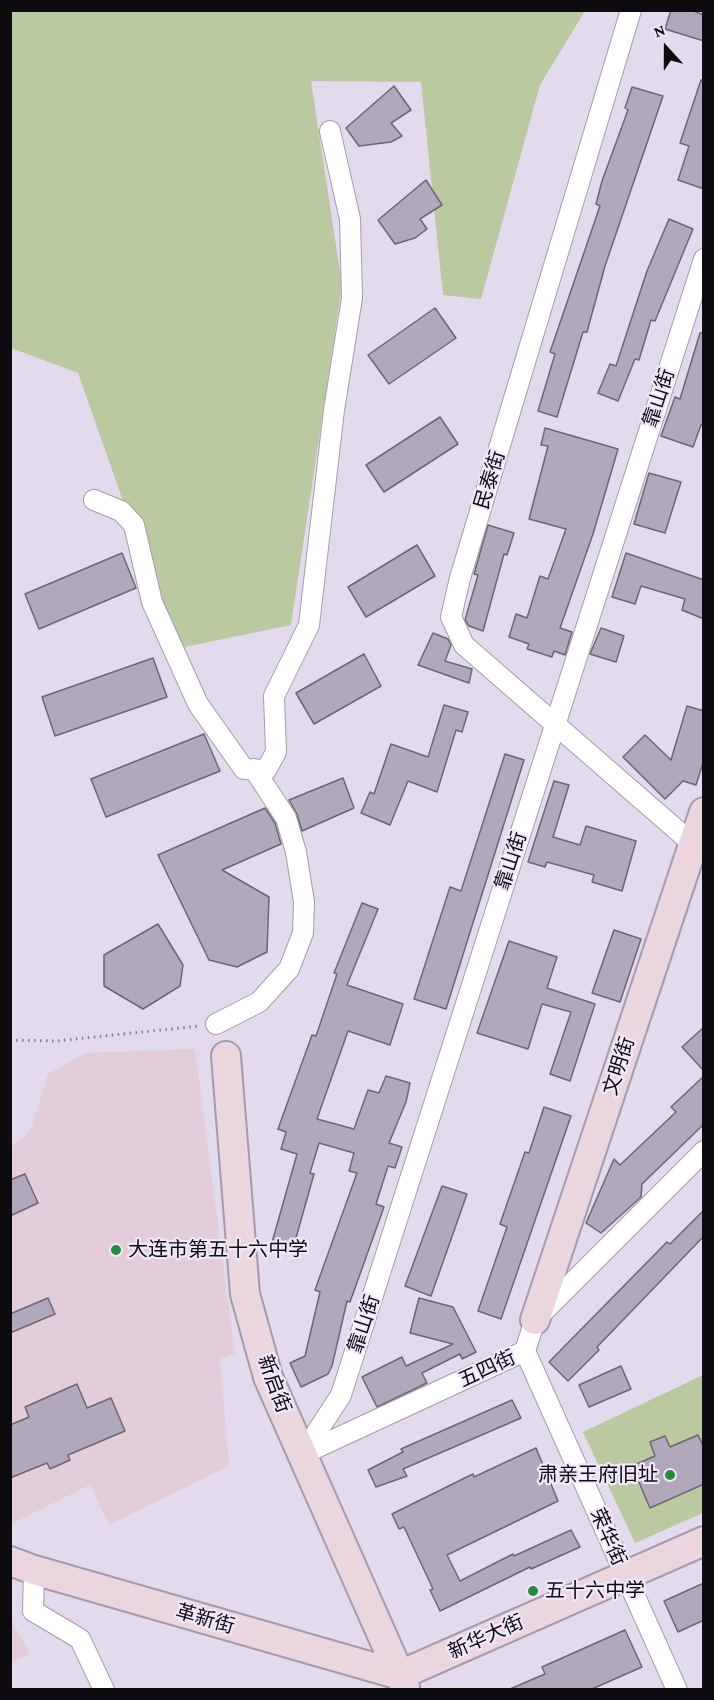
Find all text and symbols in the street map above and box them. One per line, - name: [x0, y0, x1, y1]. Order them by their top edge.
- north arrow: [636, 18, 696, 78]
- text: N: [651, 21, 668, 41]
- street label: 靠山街: [638, 366, 680, 430]
- street label: 民泰街: [470, 448, 510, 512]
- street label: 靠山街: [490, 829, 532, 893]
- street label: 文明街: [598, 1034, 640, 1098]
- place label: 大连市第五十六中学: [128, 1238, 308, 1262]
- marker: 大连市第五十六中学: [109, 1243, 123, 1257]
- street label: 靠山街: [343, 1292, 385, 1356]
- street label: 五四街: [455, 1345, 519, 1393]
- street label: 新启街: [252, 1352, 296, 1416]
- place label: 肃亲王府旧址: [538, 1463, 658, 1487]
- marker: 肃亲王府旧址: [663, 1468, 677, 1482]
- street label: 荣华街: [585, 1505, 631, 1569]
- place label: 五十六中学: [545, 1579, 645, 1603]
- marker: 五十六中学: [526, 1584, 540, 1598]
- street label: 革新街: [173, 1599, 237, 1639]
- street label: 新华大街: [445, 1610, 527, 1664]

